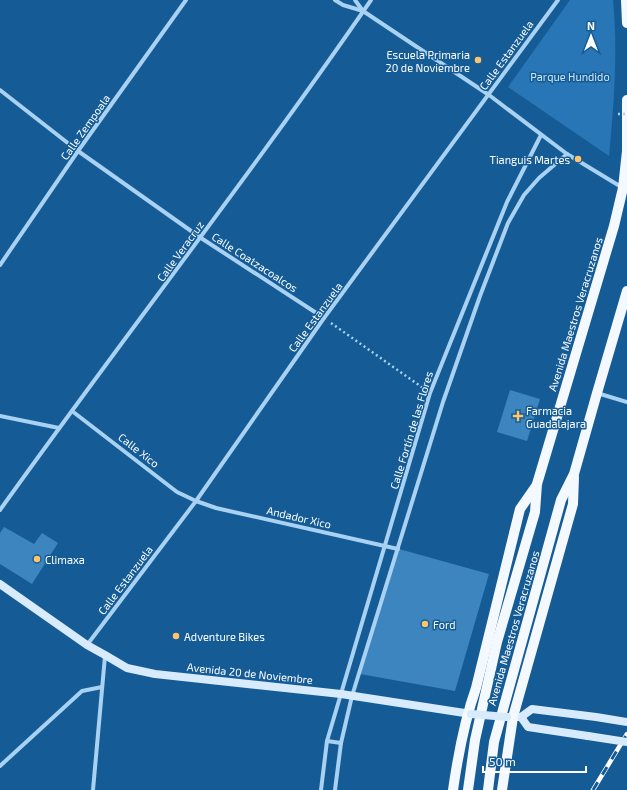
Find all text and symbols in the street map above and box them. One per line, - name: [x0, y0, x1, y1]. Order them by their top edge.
- north arrow: [571, 16, 611, 56]
- street label: Calle Estanzuela: [476, 18, 536, 92]
- text: N: [587, 19, 595, 32]
- place label: Escuela Primaria 20 de Noviembre: [386, 48, 470, 74]
- marker: Escuela Primaria 20 de Noviembre: [473, 55, 483, 65]
- park label: Parque Hundido: [530, 70, 610, 83]
- street label: Calle Zempoala: [58, 92, 112, 162]
- place label: Tianguis Martes: [489, 153, 570, 166]
- marker: Tianguis Martes: [573, 154, 583, 164]
- street label: Calle Veracruz: [154, 218, 206, 284]
- street label: Calle Coatzacoalcos: [210, 229, 301, 295]
- street label: Avenida Maestros Veracruzanos: [545, 235, 605, 393]
- street label: Calle Estanzuela: [285, 280, 345, 354]
- street label: Calle Fortín de las Flores: [387, 369, 435, 491]
- place label: Farmacia Guadalajara: [526, 404, 586, 431]
- marker: Farmacia Guadalajara: [513, 411, 523, 421]
- street label: Calle Xico: [116, 430, 162, 470]
- street label: Andador Xico: [266, 503, 332, 531]
- street label: Calle Estanzuela: [95, 543, 155, 617]
- street label: Avenida Maestros Veracruzanos: [485, 549, 541, 707]
- place label: Climaxa: [45, 553, 85, 566]
- marker: Climaxa: [32, 554, 42, 564]
- place label: Ford: [433, 618, 456, 631]
- marker: Ford: [420, 619, 430, 629]
- place label: Adventure Bikes: [184, 630, 265, 643]
- marker: Adventure Bikes: [171, 631, 181, 641]
- street label: Avenida 20 de Noviembre: [186, 660, 314, 686]
- scale bar: [483, 748, 586, 774]
- text: 50 m: [489, 754, 516, 768]

